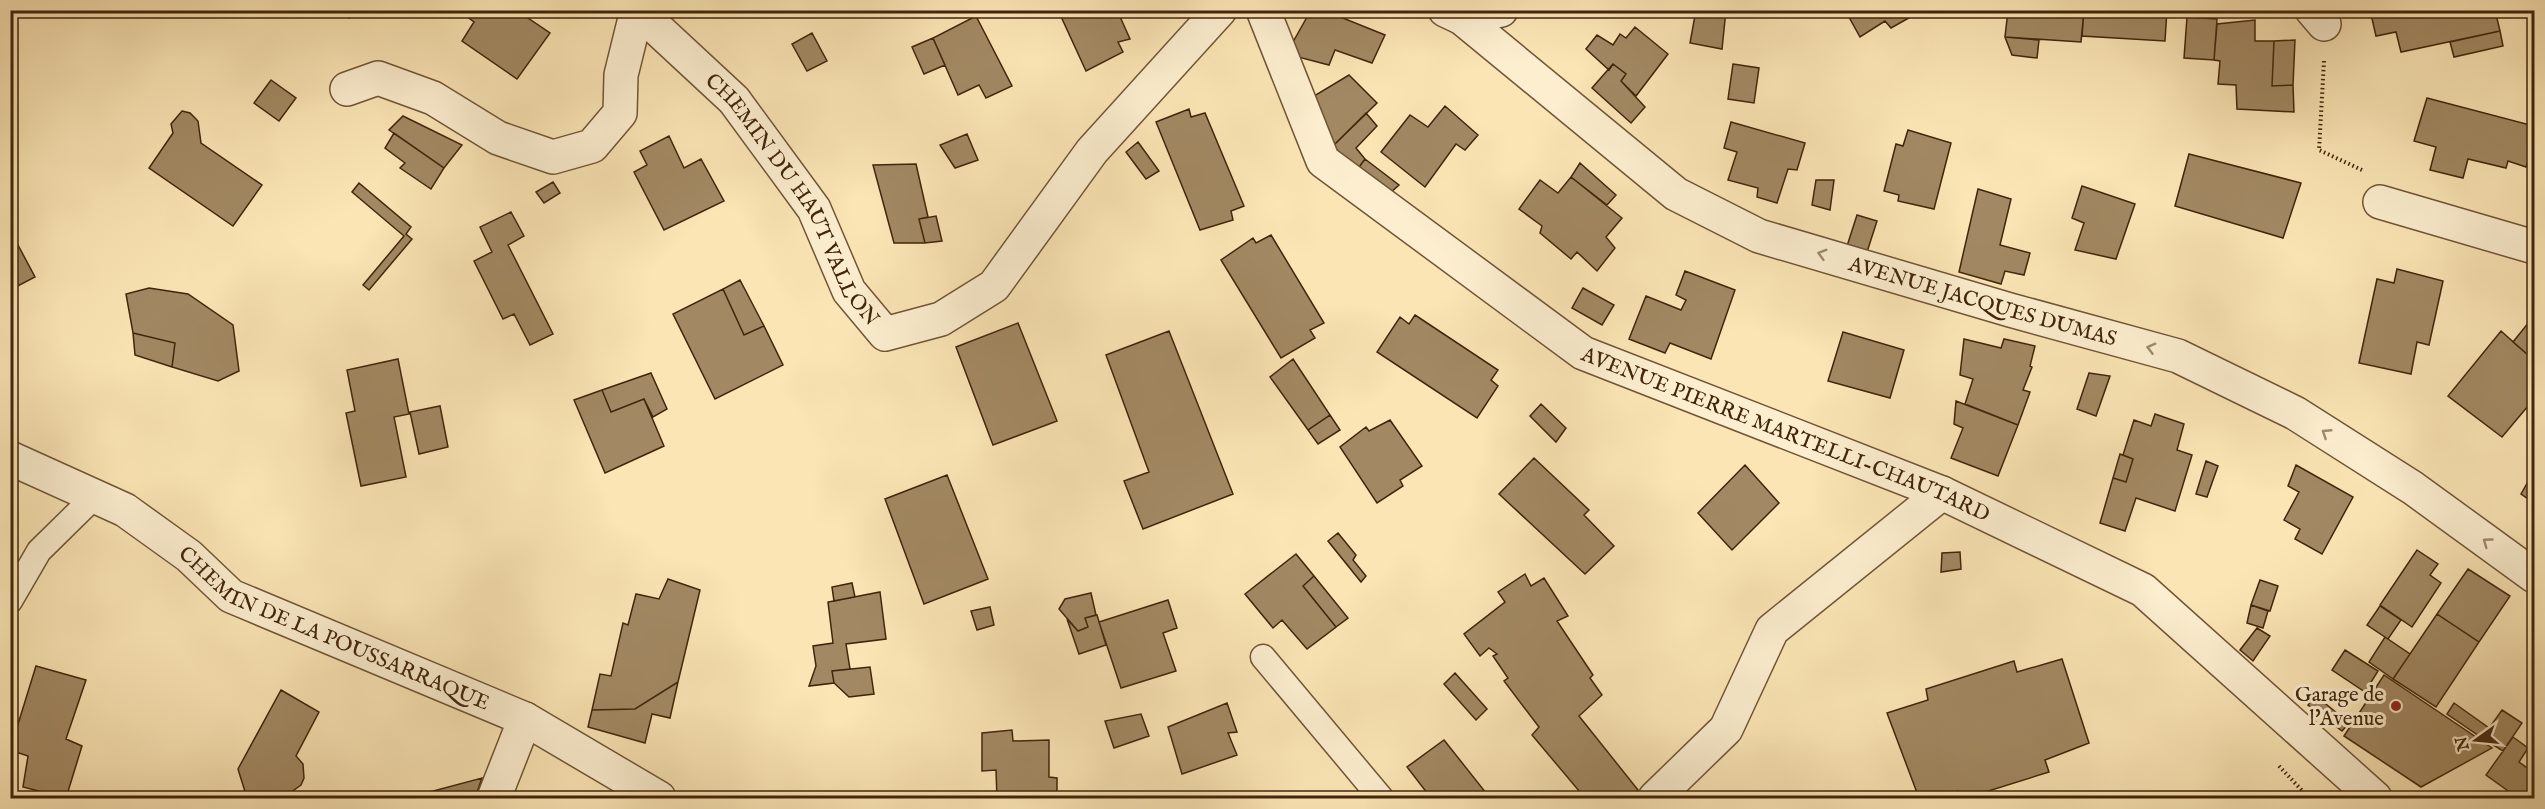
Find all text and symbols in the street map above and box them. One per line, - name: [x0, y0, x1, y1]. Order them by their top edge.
- street label: CHEMIN DU HAUT VALLON: [699, 68, 885, 332]
- one-way arrow: [1817, 249, 1828, 261]
- street label: AVENUE JACQUES DUMAS: [1844, 251, 2119, 354]
- street label: AVENUE PIERRE MARTELLI-CHAUTARD: [1576, 341, 1994, 529]
- one-way arrow: [2146, 343, 2156, 356]
- one-way arrow: [2322, 428, 2332, 440]
- one-way arrow: [2483, 538, 2494, 549]
- street label: CHEMIN DE LA POUSSARRAQUE: [173, 541, 493, 718]
- place label: Garage de l'Avenue: [2295, 682, 2384, 733]
- marker: Garage de l'Avenue: [2389, 699, 2403, 713]
- north arrow: [2446, 710, 2506, 770]
- text: N: [2452, 734, 2475, 754]

